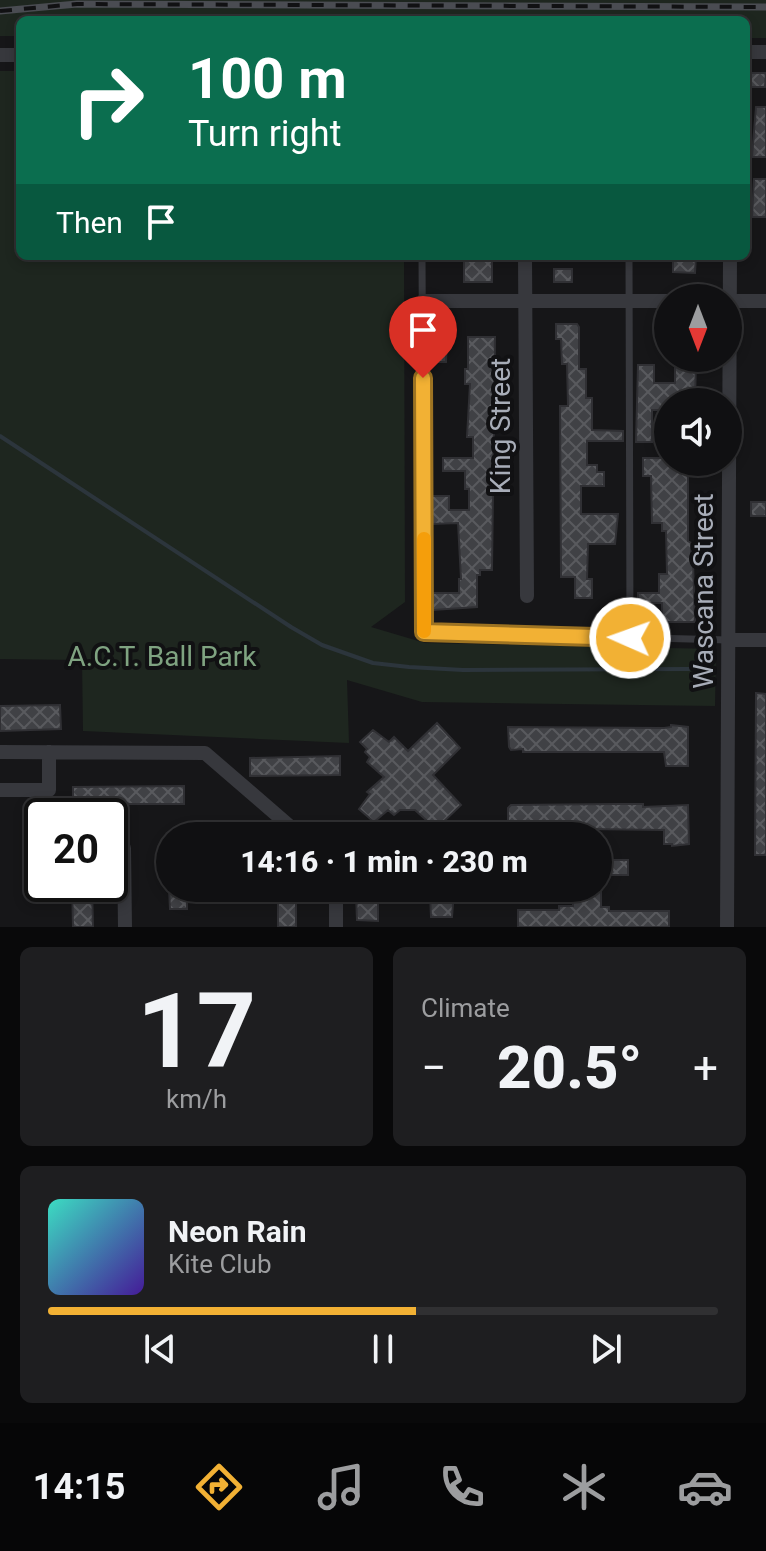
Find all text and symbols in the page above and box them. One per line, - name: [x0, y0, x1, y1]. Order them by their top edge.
- text: 100 m: [188, 46, 347, 112]
- icon: right: [56, 48, 160, 152]
- text: Turn right: [188, 113, 341, 155]
- icon: arrive: [139, 200, 183, 244]
- text: Then: [56, 205, 123, 240]
- north arrow: [654, 284, 742, 372]
- map controls: [654, 284, 742, 476]
- pin: [389, 296, 457, 378]
- icon: arrive: [401, 308, 445, 352]
- street label: King Street: [484, 358, 517, 494]
- button: sound: [654, 388, 742, 476]
- street label: Wascana Street: [687, 493, 720, 689]
- position arrow: [588, 596, 672, 680]
- park label: A.C.T. Ball Park: [68, 640, 257, 673]
- speed limit sign: 20: [24, 798, 128, 902]
- text: 14:16 · 1 min · 230 m: [240, 844, 528, 879]
- text: 17: [137, 971, 256, 1092]
- text: Climate: [421, 993, 510, 1023]
- text: 20.5°: [497, 1032, 642, 1103]
- text: −: [421, 1042, 446, 1094]
- text: +: [693, 1042, 718, 1094]
- text: km/h: [166, 1084, 227, 1114]
- text: Neon Rain: [168, 1214, 307, 1249]
- text: Kite Club: [168, 1249, 272, 1279]
- icon: previous: [138, 1327, 182, 1371]
- icon: pause: [361, 1327, 405, 1371]
- icon: next: [584, 1327, 628, 1371]
- icon: directions: [191, 1459, 247, 1515]
- icon: music: [313, 1459, 369, 1515]
- icon: phone: [434, 1459, 490, 1515]
- icon: climate: [556, 1459, 612, 1515]
- icon: car: [677, 1459, 733, 1515]
- text: 14:15: [33, 1466, 126, 1508]

